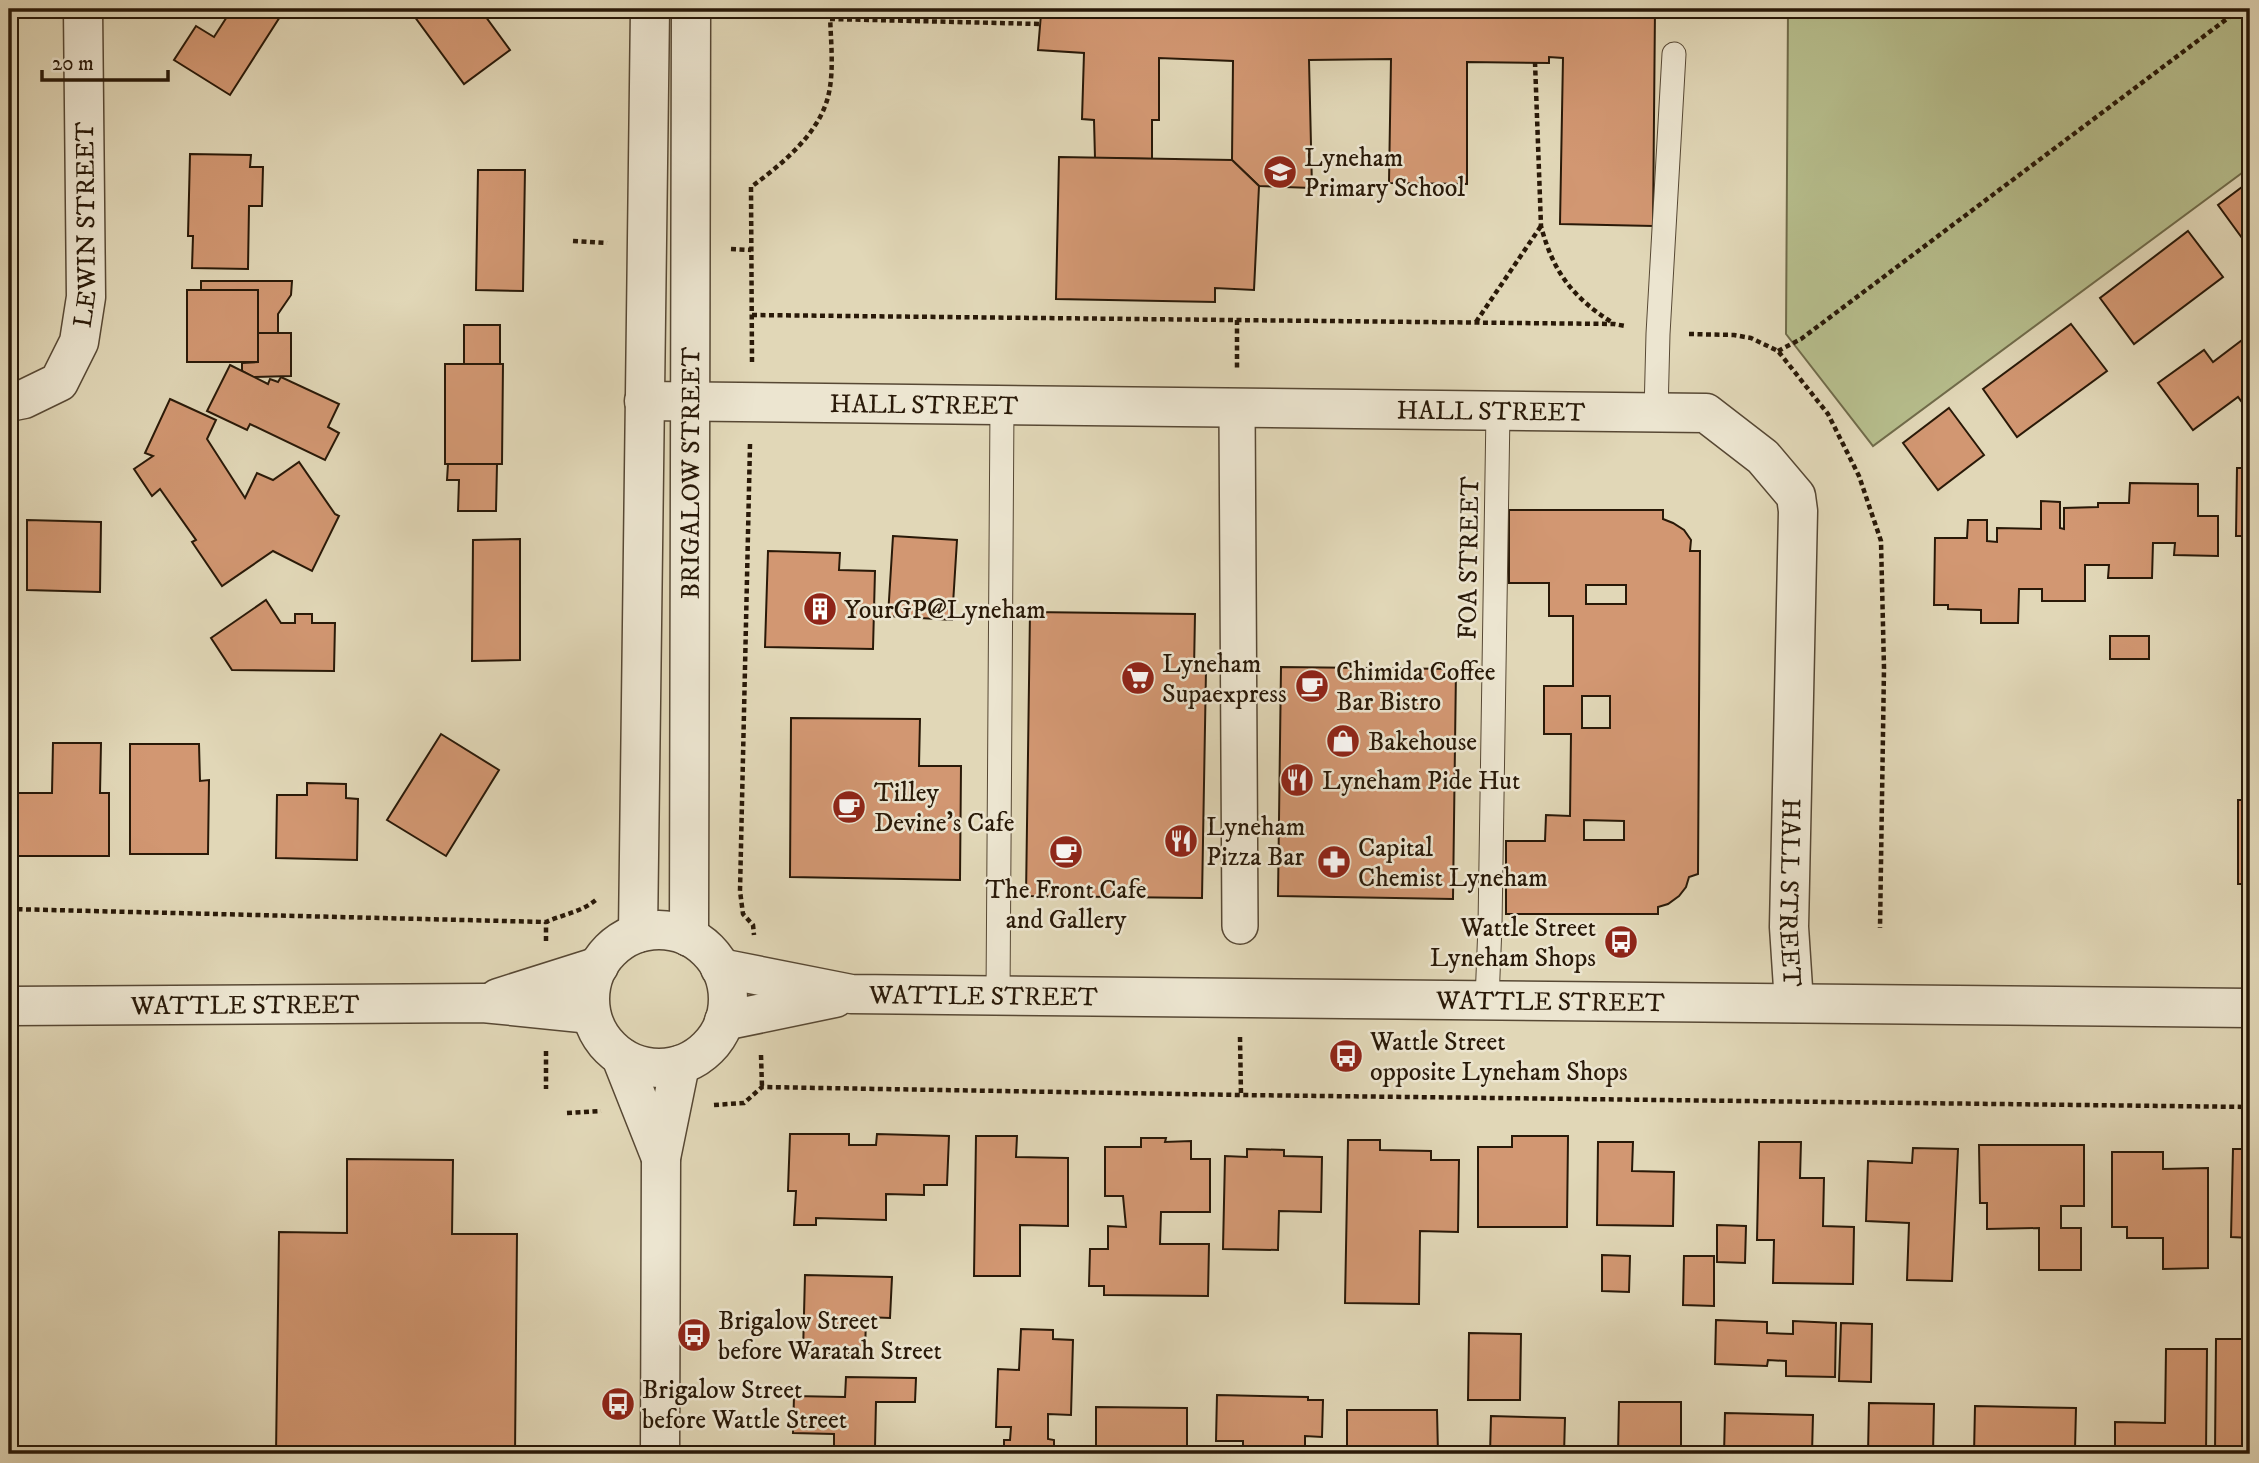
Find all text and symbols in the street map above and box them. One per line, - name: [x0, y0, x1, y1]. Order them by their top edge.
- scale bar: [42, 38, 168, 82]
- text: 20 m: [52, 51, 94, 77]
- street label: LEWIN STREET: [67, 121, 105, 330]
- place label: Lyneham Primary School: [1304, 142, 1465, 205]
- school or university icon: Lyneham Primary School: [1261, 153, 1299, 191]
- street label: BRIGALOW STREET: [675, 347, 708, 599]
- street label: HALL STREET: [829, 388, 1019, 423]
- street label: HALL STREET: [1396, 395, 1586, 430]
- street label: FOA STREET: [1452, 476, 1487, 640]
- building icon: YourGP@Lyneham: [801, 590, 839, 628]
- place label: YourGP@Lyneham: [844, 594, 1046, 627]
- place label: Lyneham Supaexpress: [1162, 648, 1287, 711]
- place label: Chimida Coffee Bar Bistro: [1336, 656, 1495, 719]
- supermarket icon: Lyneham Supaexpress: [1119, 659, 1157, 697]
- cafe icon: Chimida Coffee Bar Bistro: [1293, 667, 1331, 705]
- shop icon: Bakehouse: [1324, 722, 1362, 760]
- place label: Bakehouse: [1368, 726, 1477, 759]
- restaurant icon: Lyneham Pide Hut: [1278, 761, 1316, 799]
- place label: Lyneham Pide Hut: [1322, 765, 1520, 798]
- place label: Tilley Devine's Cafe: [874, 777, 1014, 840]
- cafe icon: Tilley Devine's Cafe: [830, 788, 868, 826]
- street label: HALL STREET: [1771, 798, 1808, 988]
- place label: Lyneham Pizza Bar: [1206, 811, 1305, 874]
- restaurant icon: Lyneham Pizza Bar: [1162, 822, 1200, 860]
- place label: Capital Chemist Lyneham: [1358, 832, 1548, 895]
- cafe icon: The Front Cafe and Gallery: [1047, 833, 1085, 871]
- pharmacy icon: Capital Chemist Lyneham: [1315, 843, 1353, 881]
- place label: The Front Cafe and Gallery: [985, 874, 1147, 937]
- place label: Wattle Street Lyneham Shops: [1430, 912, 1596, 975]
- bus stop icon: Wattle Street Lyneham Shops: [1602, 923, 1640, 961]
- street label: WATTLE STREET: [868, 979, 1098, 1014]
- street label: WATTLE STREET: [1435, 985, 1665, 1020]
- street label: WATTLE STREET: [130, 989, 360, 1023]
- place label: Wattle Street opposite Lyneham Shops: [1369, 1026, 1628, 1089]
- bus stop icon: Wattle Street opposite Lyneham Shops: [1327, 1037, 1365, 1075]
- place label: Brigalow Street before Waratah Street: [718, 1305, 942, 1368]
- bus stop icon: Brigalow Street before Waratah Street: [675, 1316, 713, 1354]
- place label: Brigalow Street before Wattle Street: [642, 1374, 847, 1437]
- bus stop icon: Brigalow Street before Wattle Street: [599, 1385, 637, 1423]

